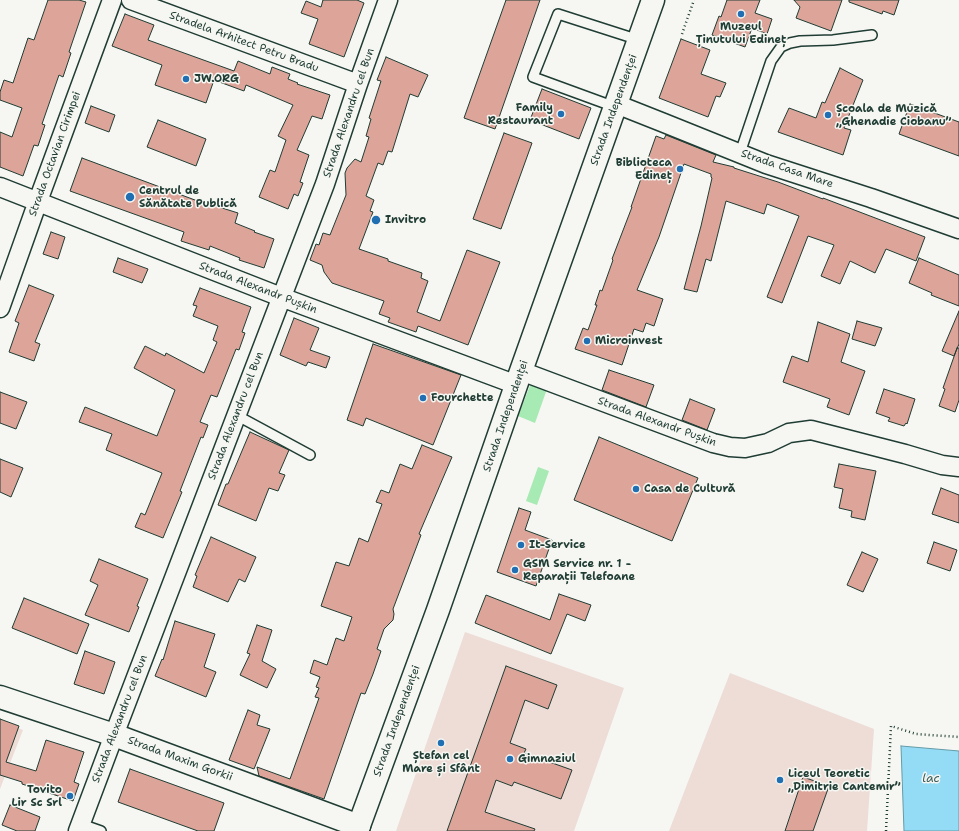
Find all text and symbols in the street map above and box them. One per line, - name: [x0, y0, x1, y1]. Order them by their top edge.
- street label: Stradela Arhitect Petru Bradu: [167, 9, 321, 75]
- marker: Muzeul Ținutului Edineț: [736, 9, 746, 19]
- place label: Muzeul Ținutului Edineț: [696, 20, 786, 46]
- street label: Strada Alexandru cel Bun: [321, 47, 377, 179]
- street label: Strada Independenței: [588, 53, 640, 167]
- place label: JW.ORG: [194, 72, 239, 86]
- marker: JW.ORG: [181, 74, 191, 84]
- street label: Strada Octavian Cirimpei: [26, 90, 84, 218]
- place label: Family Restaurant: [488, 101, 553, 127]
- place label: Școala de Muzică „Ghenadie Ciobanu”: [836, 102, 951, 128]
- marker: Family Restaurant: [556, 109, 566, 119]
- marker: Școala de Muzică „Ghenadie Ciobanu”: [823, 110, 833, 120]
- street label: Strada Casa Mare: [739, 147, 835, 191]
- place label: Biblioteca Edineț: [616, 156, 672, 182]
- marker: Biblioteca Edineț: [675, 164, 685, 174]
- place label: Centrul de Sănătate Publică: [139, 184, 237, 210]
- marker: Centrul de Sănătate Publică: [124, 191, 136, 203]
- place label: Invitro: [385, 213, 426, 227]
- marker: Invitro: [370, 214, 382, 226]
- street label: Strada Alexandr Pușkin: [197, 259, 319, 317]
- place label: Microinvest: [595, 334, 663, 348]
- marker: Microinvest: [582, 336, 592, 346]
- street label: Strada Alexandru cel Bun: [205, 350, 267, 482]
- street label: Strada Independenței: [481, 358, 531, 474]
- place label: Fourchette: [431, 391, 493, 405]
- marker: Fourchette: [418, 393, 428, 403]
- street label: Strada Alexandr Pușkin: [596, 394, 718, 450]
- place label: Casa de Cultură: [644, 482, 735, 496]
- marker: Casa de Cultură: [631, 484, 641, 494]
- place label: It-Service: [529, 538, 586, 552]
- marker: It-Service: [516, 540, 526, 550]
- place label: GSM Service nr. 1 - Reparații Telefoane: [523, 557, 635, 583]
- marker: GSM Service nr. 1 - Reparații Telefoane: [510, 565, 520, 575]
- street label: Strada Alexandru cel Bun: [89, 653, 151, 785]
- street label: Strada Independenței: [371, 664, 423, 778]
- street label: Strada Maxim Gorkii: [126, 734, 234, 784]
- marker: Ștefan cel Mare și Sfânt: [436, 738, 446, 748]
- place label: Ștefan cel Mare și Sfânt: [402, 749, 480, 775]
- place label: Gimnaziul: [518, 752, 576, 766]
- marker: Gimnaziul: [505, 754, 515, 764]
- place label: Liceul Teoretic „Dimitrie Cantemir”: [788, 767, 901, 793]
- water label: lac: [922, 772, 940, 786]
- marker: Liceul Teoretic „Dimitrie Cantemir”: [775, 775, 785, 785]
- place label: Tovito Lir Sc Srl: [12, 783, 62, 809]
- marker: Tovito Lir Sc Srl: [65, 791, 75, 801]

